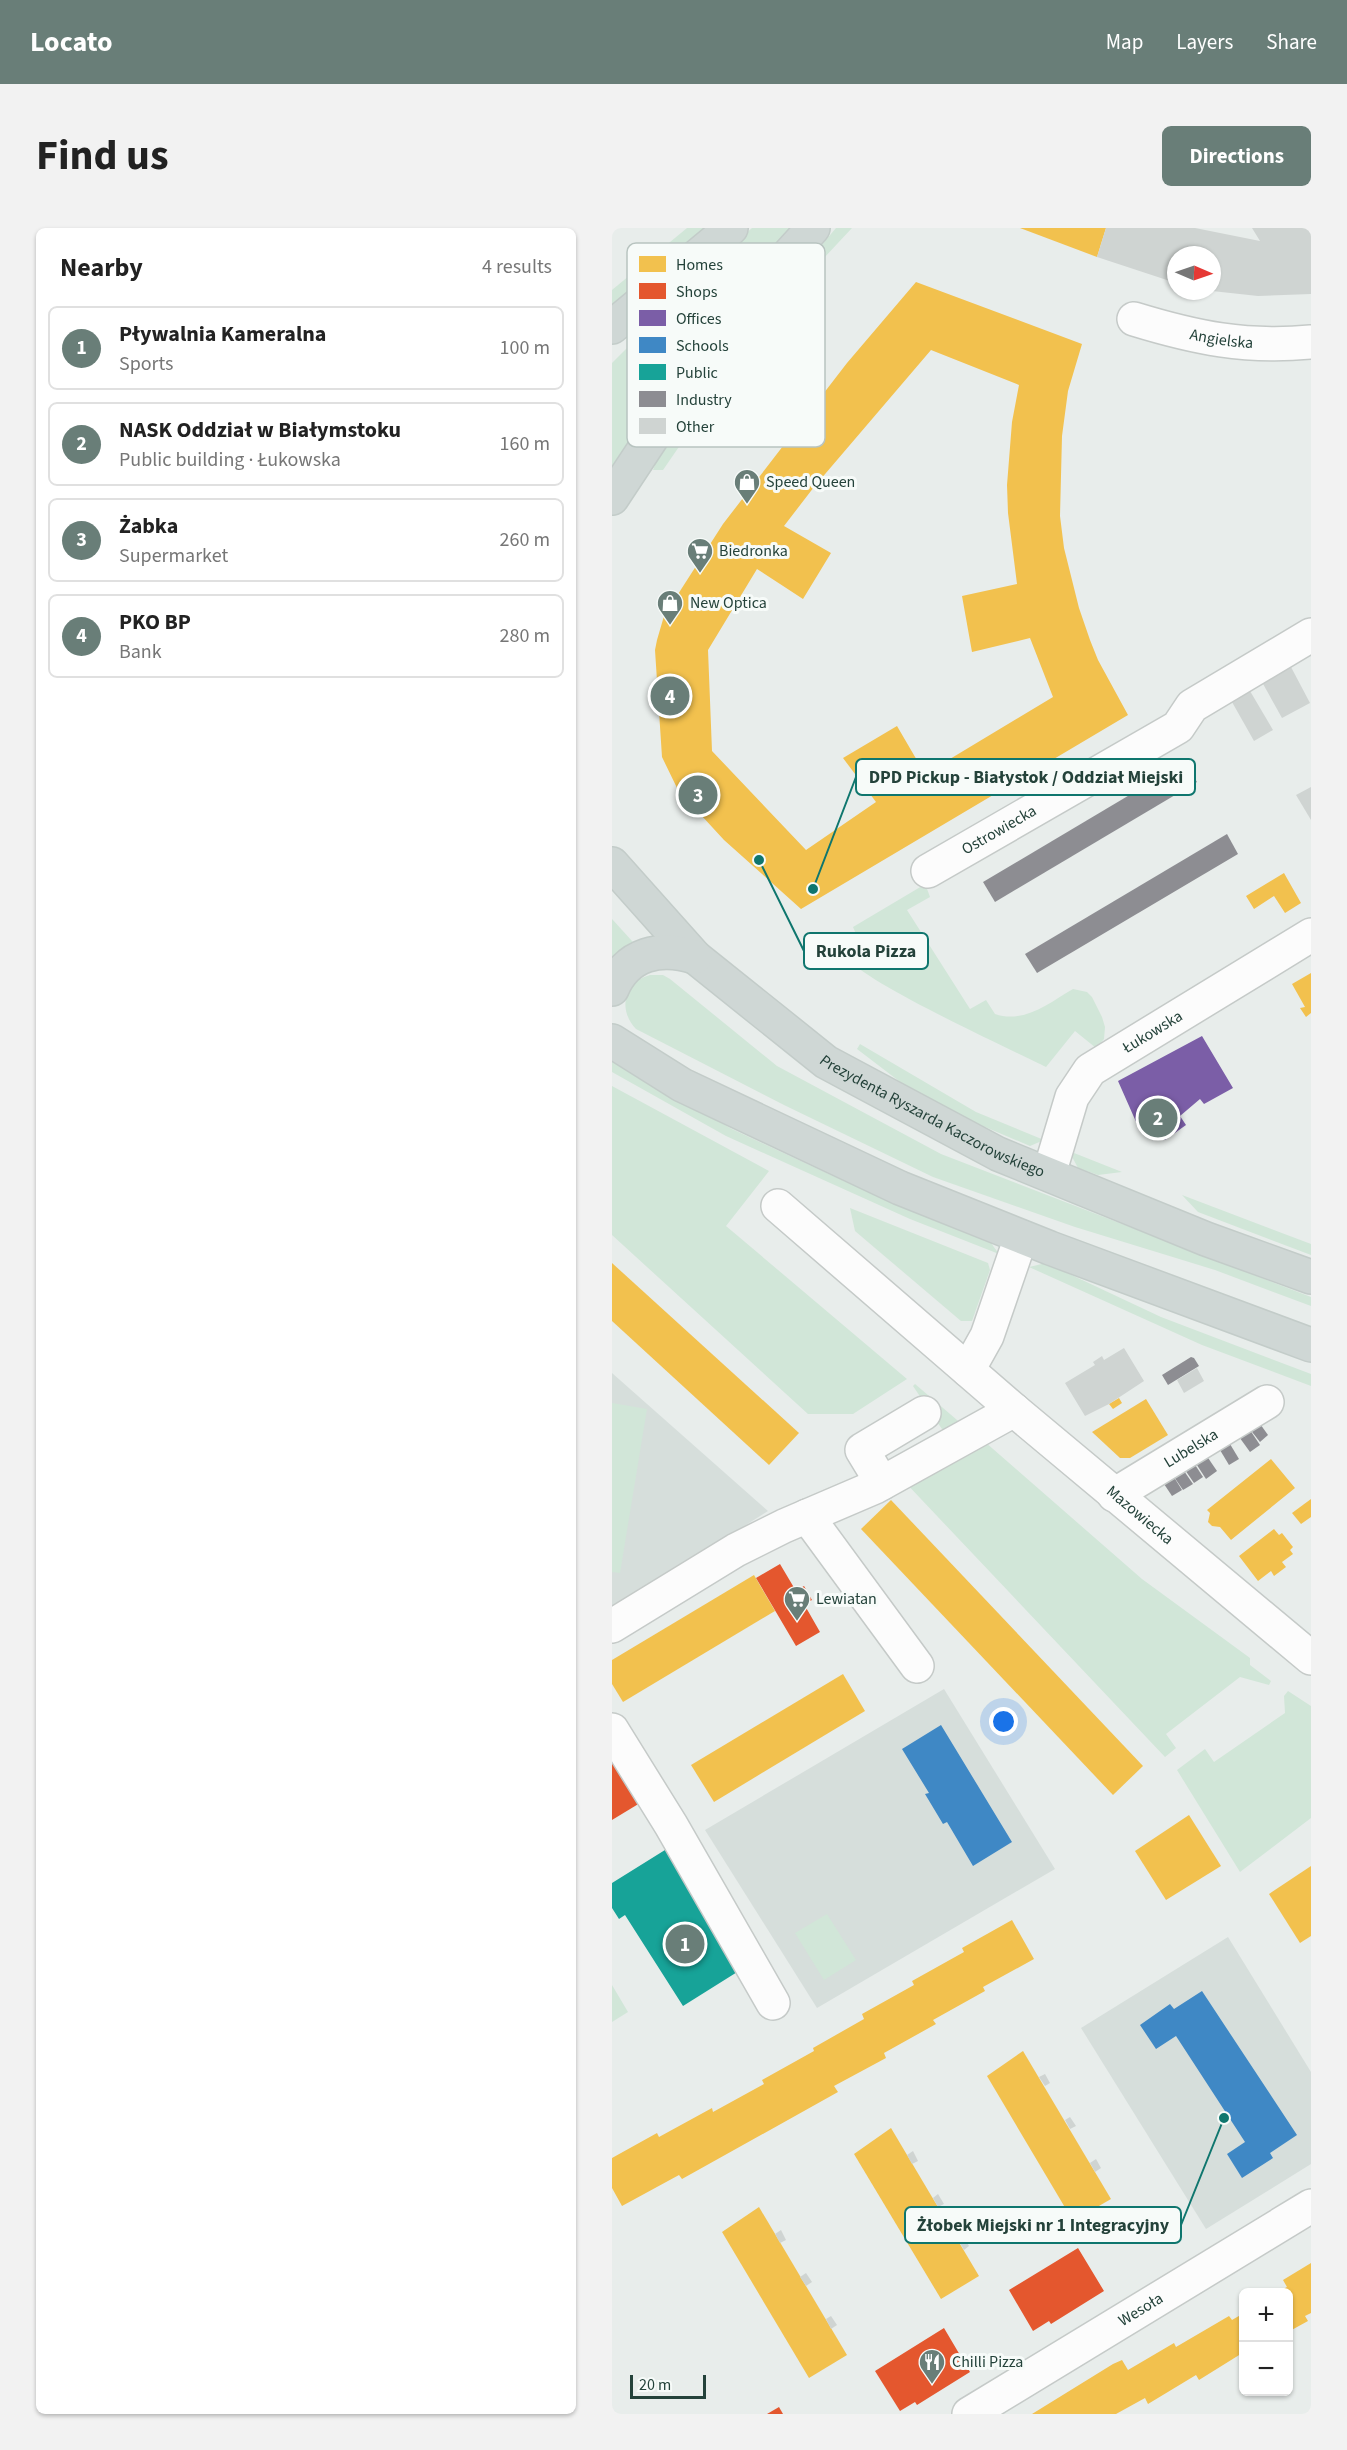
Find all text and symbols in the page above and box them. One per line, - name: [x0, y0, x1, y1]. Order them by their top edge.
- text: Locato: [30, 22, 112, 62]
- text: Map: [1106, 27, 1143, 57]
- text: Layers: [1176, 27, 1233, 57]
- text: Share: [1266, 27, 1317, 57]
- text: Find us: [36, 126, 169, 186]
- button: Directions: [1162, 126, 1311, 186]
- legend: [627, 243, 825, 447]
- north arrow: [1167, 246, 1221, 300]
- text: Nearby: [60, 249, 143, 286]
- text: 4 results: [482, 253, 552, 281]
- text: Homes: [676, 254, 723, 276]
- text: Shops: [676, 281, 718, 303]
- text: Offices: [676, 308, 722, 330]
- text: Pływalnia Kameralna: [119, 318, 326, 350]
- street label: Angielska: [1188, 323, 1254, 354]
- text: 1: [76, 334, 87, 362]
- text: 100 m: [500, 334, 550, 362]
- text: Schools: [676, 335, 729, 357]
- text: Sports: [119, 350, 174, 378]
- text: Public: [676, 362, 718, 384]
- text: Industry: [676, 389, 732, 411]
- text: NASK Oddział w Białymstoku: [119, 414, 401, 446]
- text: Other: [676, 416, 715, 438]
- text: 2: [76, 430, 87, 458]
- text: 160 m: [500, 430, 550, 458]
- text: Public building · Łukowska: [119, 446, 341, 474]
- shop icon: Speed Queen: [732, 467, 762, 505]
- place label: Speed Queen: [766, 471, 855, 493]
- text: Żabka: [119, 510, 178, 542]
- text: 3: [76, 526, 87, 554]
- text: 260 m: [500, 526, 550, 554]
- supermarket icon: Biedronka: [685, 536, 715, 574]
- place label: Biedronka: [719, 540, 788, 562]
- text: Supermarket: [119, 542, 228, 570]
- shop icon: New Optica: [655, 588, 685, 626]
- place label: New Optica: [690, 592, 767, 614]
- text: PKO BP: [119, 606, 191, 638]
- text: 4: [76, 622, 87, 650]
- text: 280 m: [500, 622, 550, 650]
- text: Bank: [119, 638, 162, 666]
- pin: 4: [650, 674, 690, 718]
- callout: DPD Pickup - Białystok / Oddział Miejski: [856, 759, 1195, 795]
- text: DPD Pickup - Białystok / Oddział Miejski: [869, 765, 1183, 790]
- pin: 3: [678, 772, 718, 818]
- street label: Ostrowiecka: [958, 800, 1041, 860]
- callout: Rukola Pizza: [804, 933, 928, 969]
- text: Rukola Pizza: [816, 939, 916, 964]
- street label: Łukowska: [1117, 1005, 1187, 1059]
- street label: Prezydenta Ryszarda Kaczorowskiego: [815, 1050, 1048, 1183]
- pin: 2: [1138, 1096, 1178, 1140]
- street label: Lubelska: [1160, 1423, 1222, 1473]
- street label: Mazowiecka: [1102, 1481, 1178, 1550]
- supermarket icon: Lewiatan: [782, 1584, 812, 1622]
- place label: Lewiatan: [816, 1588, 877, 1610]
- your location: [989, 1707, 1018, 1736]
- pin: 1: [666, 1922, 704, 1966]
- callout: Żłobek Miejski nr 1 Integracyjny: [905, 2207, 1181, 2243]
- text: Żłobek Miejski nr 1 Integracyjny: [917, 2213, 1170, 2238]
- street label: Wesoła: [1114, 2287, 1167, 2332]
- map controls: [1239, 2288, 1293, 2396]
- button: +: [1239, 2288, 1293, 2342]
- button: −: [1239, 2342, 1293, 2396]
- restaurant icon: Chilli Pizza: [917, 2347, 947, 2385]
- place label: Chilli Pizza: [952, 2351, 1023, 2373]
- scale bar: [630, 2372, 706, 2400]
- text: 20 m: [639, 2374, 671, 2396]

